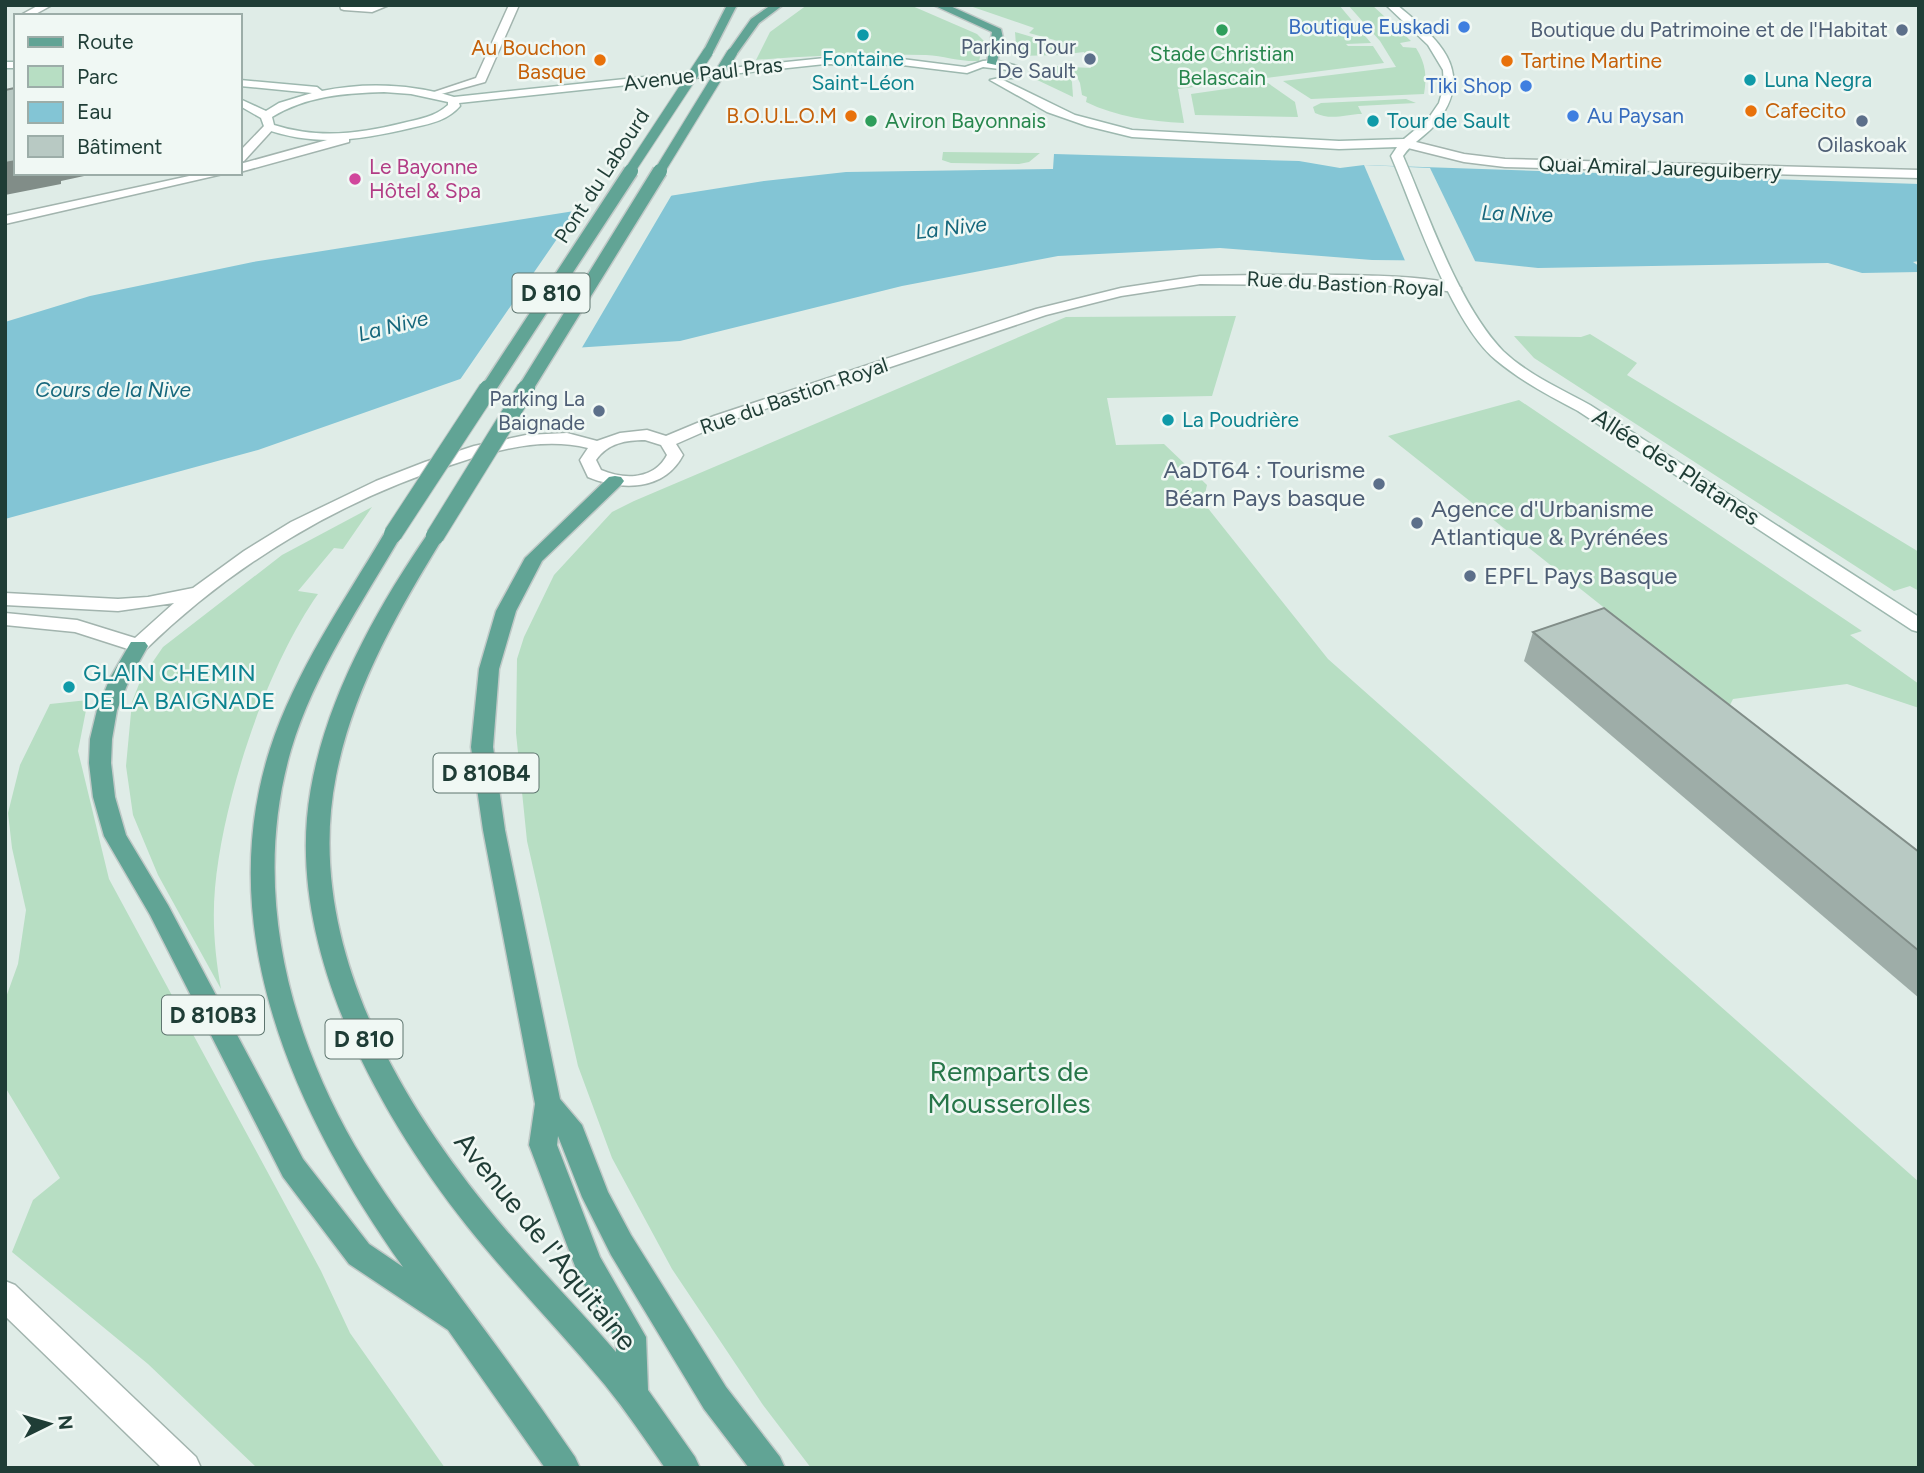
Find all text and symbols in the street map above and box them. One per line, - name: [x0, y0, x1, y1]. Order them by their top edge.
- legend: [14, 14, 242, 175]
- place label: Boutique Euskadi: [1288, 14, 1450, 39]
- place label: Boutique du Patrimoine et de l'Habitat: [1530, 17, 1888, 42]
- marker: Boutique Euskadi: [1456, 19, 1472, 35]
- marker: Stade Christian Belascain: [1214, 22, 1230, 38]
- marker: Boutique du Patrimoine et de l'Habitat: [1894, 22, 1910, 38]
- marker: Fontaine Saint-Léon: [855, 27, 871, 43]
- text: Route: [77, 29, 133, 54]
- place label: Parking Tour De Sault: [961, 34, 1076, 83]
- place label: Au Bouchon Basque: [471, 35, 586, 84]
- place label: Stade Christian Belascain: [1150, 41, 1294, 90]
- place label: Fontaine Saint-Léon: [811, 46, 915, 95]
- place label: Tartine Martine: [1521, 48, 1662, 73]
- street label: Avenue Paul Pras: [622, 51, 784, 96]
- marker: Parking Tour De Sault: [1082, 51, 1098, 67]
- marker: Au Bouchon Basque: [592, 52, 608, 68]
- marker: Tartine Martine: [1499, 53, 1515, 69]
- text: Parc: [77, 64, 118, 89]
- place label: Luna Negra: [1764, 67, 1872, 92]
- marker: Luna Negra: [1742, 72, 1758, 88]
- place label: Tiki Shop: [1426, 73, 1512, 98]
- marker: Tiki Shop: [1518, 78, 1534, 94]
- place label: Cafecito: [1765, 98, 1846, 123]
- text: Eau: [77, 99, 112, 124]
- place label: B.O.U.L.O.M: [726, 103, 837, 128]
- place label: Au Paysan: [1587, 103, 1684, 128]
- marker: Cafecito: [1743, 103, 1759, 119]
- street label: Pont du Labourd: [549, 104, 654, 248]
- marker: B.O.U.L.O.M: [843, 108, 859, 124]
- place label: Aviron Bayonnais: [885, 108, 1046, 133]
- place label: Tour de Sault: [1387, 108, 1510, 133]
- marker: Au Paysan: [1565, 108, 1581, 124]
- marker: Aviron Bayonnais: [863, 113, 879, 129]
- marker: Tour de Sault: [1365, 113, 1381, 129]
- marker: Oilaskoak: [1854, 113, 1870, 129]
- place label: Oilaskoak: [1817, 132, 1907, 157]
- text: Bâtiment: [77, 134, 162, 159]
- street label: Quai Amiral Jaureguiberry: [1538, 151, 1782, 184]
- place label: Le Bayonne Hôtel & Spa: [369, 154, 481, 203]
- marker: Le Bayonne Hôtel & Spa: [347, 171, 363, 187]
- water label: La Nive: [1481, 200, 1554, 227]
- water label: La Nive: [914, 211, 989, 244]
- street label: Rue du Bastion Royal: [1246, 266, 1444, 301]
- road number: D 810: [512, 274, 590, 312]
- water label: La Nive: [355, 305, 431, 346]
- street label: Rue du Bastion Royal: [697, 352, 891, 439]
- water label: Cours de la Nive: [35, 377, 191, 402]
- place label: Parking La Baignade: [489, 386, 585, 435]
- street label: Allée des Platanes: [1587, 402, 1765, 531]
- marker: Parking La Baignade: [591, 403, 607, 419]
- place label: La Poudrière: [1182, 407, 1299, 432]
- marker: La Poudrière: [1160, 412, 1176, 428]
- place label: AaDT64 : Tourisme Béarn Pays basque: [1163, 455, 1365, 512]
- marker: AaDT64 : Tourisme Béarn Pays basque: [1371, 476, 1387, 492]
- place label: Agence d'Urbanisme Atlantique & Pyrénées: [1431, 494, 1668, 551]
- marker: Agence d'Urbanisme Atlantique & Pyrénées: [1409, 515, 1425, 531]
- place label: EPFL Pays Basque: [1484, 561, 1677, 590]
- marker: EPFL Pays Basque: [1462, 568, 1478, 584]
- place label: GLAIN CHEMIN DE LA BAIGNADE: [83, 658, 276, 715]
- marker: GLAIN CHEMIN DE LA BAIGNADE: [61, 679, 77, 695]
- road number: D 810B4: [434, 754, 538, 792]
- road number: D 810B3: [162, 996, 264, 1034]
- road number: D 810: [326, 1020, 402, 1058]
- park label: Remparts de Mousserolles: [927, 1054, 1091, 1120]
- street label: Avenue de l'Aquitaine: [447, 1125, 645, 1357]
- north arrow: [14, 1389, 84, 1459]
- text: N: [53, 1414, 78, 1431]

